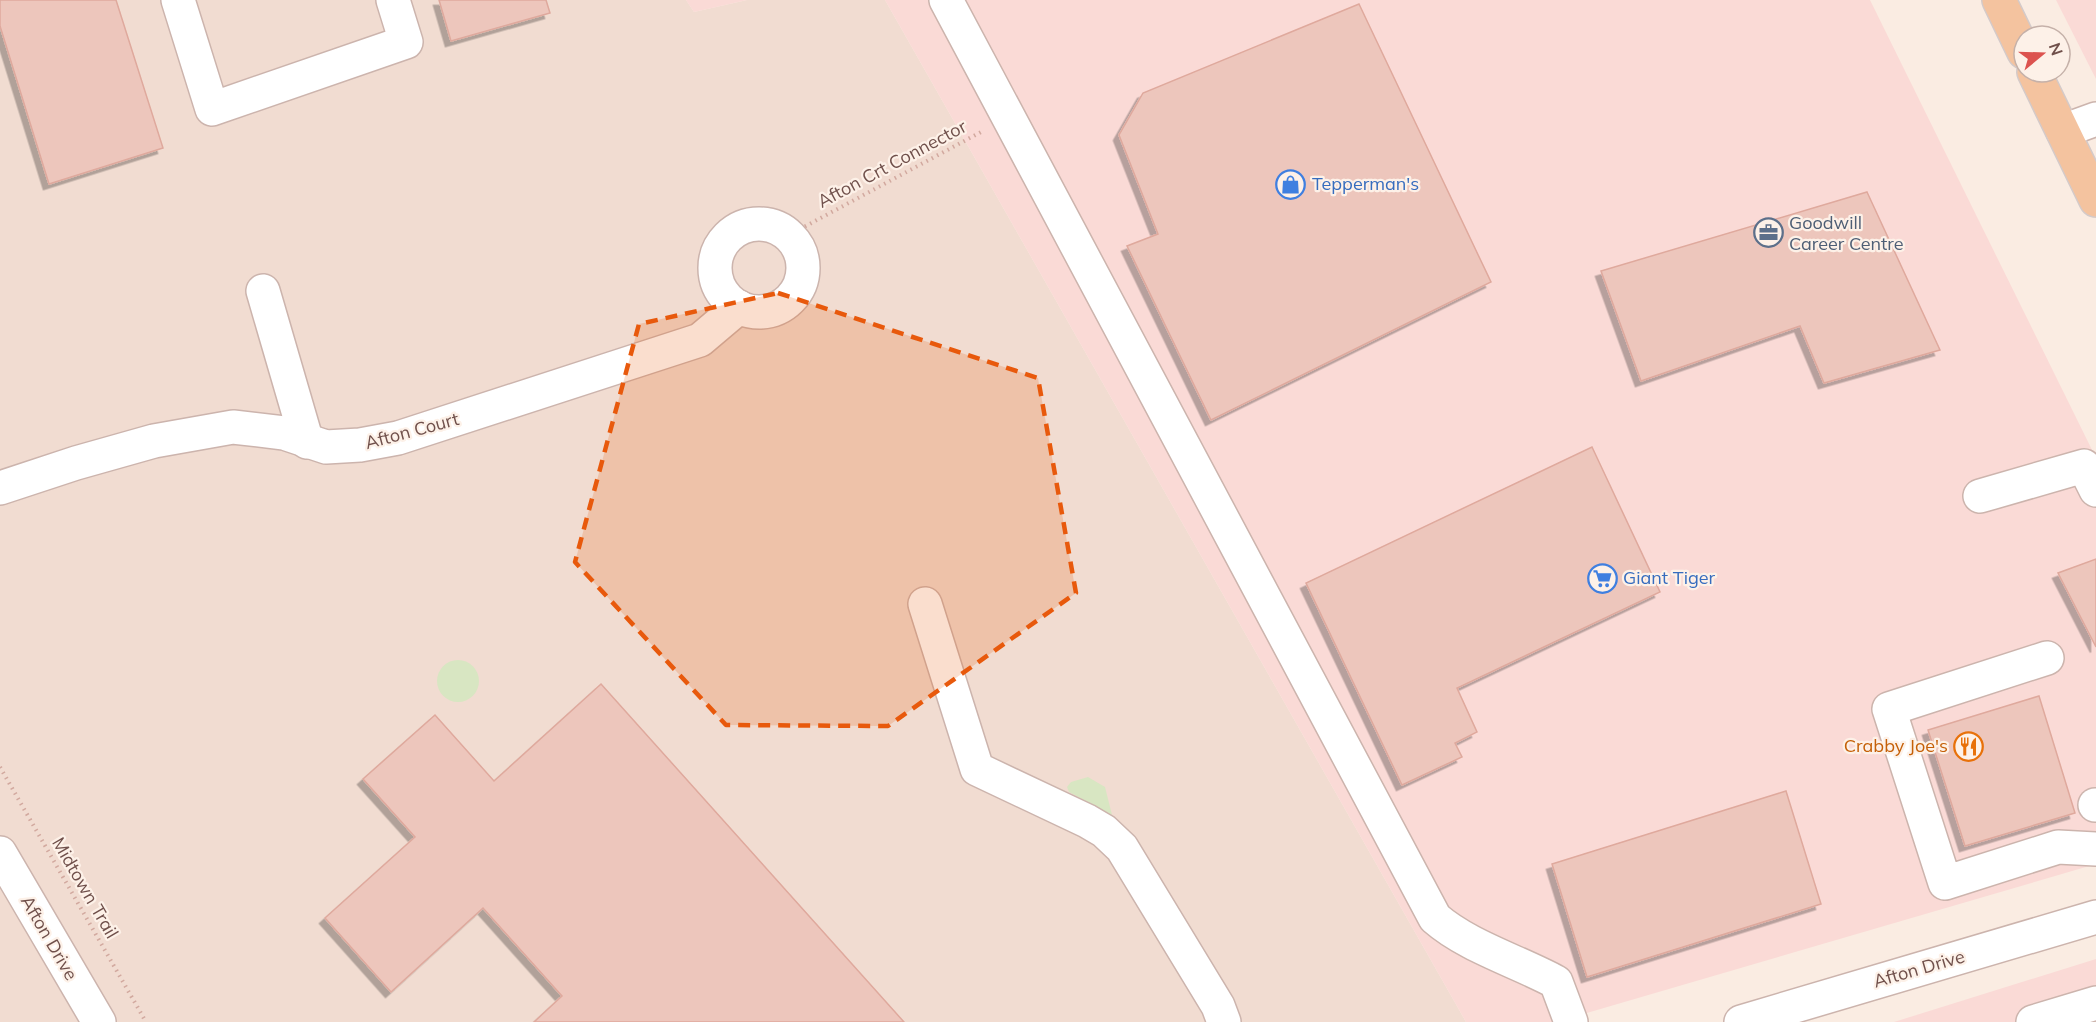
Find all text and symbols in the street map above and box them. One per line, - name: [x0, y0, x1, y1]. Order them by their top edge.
- north arrow: [2012, 24, 2072, 84]
- text: N: [2045, 40, 2068, 58]
- street label: Afton Crt Connector: [813, 114, 971, 213]
- shop icon: Tepperman's: [1275, 168, 1307, 200]
- place label: Tepperman's: [1312, 172, 1419, 195]
- place label: Goodwill Career Centre: [1789, 211, 1904, 255]
- office icon: Goodwill Career Centre: [1752, 217, 1784, 249]
- street label: Afton Court: [362, 407, 461, 454]
- supermarket icon: Giant Tiger: [1586, 562, 1618, 594]
- place label: Giant Tiger: [1623, 566, 1716, 589]
- restaurant icon: Crabby Joe's: [1953, 730, 1985, 762]
- place label: Crabby Joe's: [1844, 734, 1948, 757]
- street label: Midtown Trail: [47, 833, 124, 942]
- street label: Afton Drive: [16, 891, 83, 984]
- street label: Afton Drive: [1871, 945, 1967, 993]

